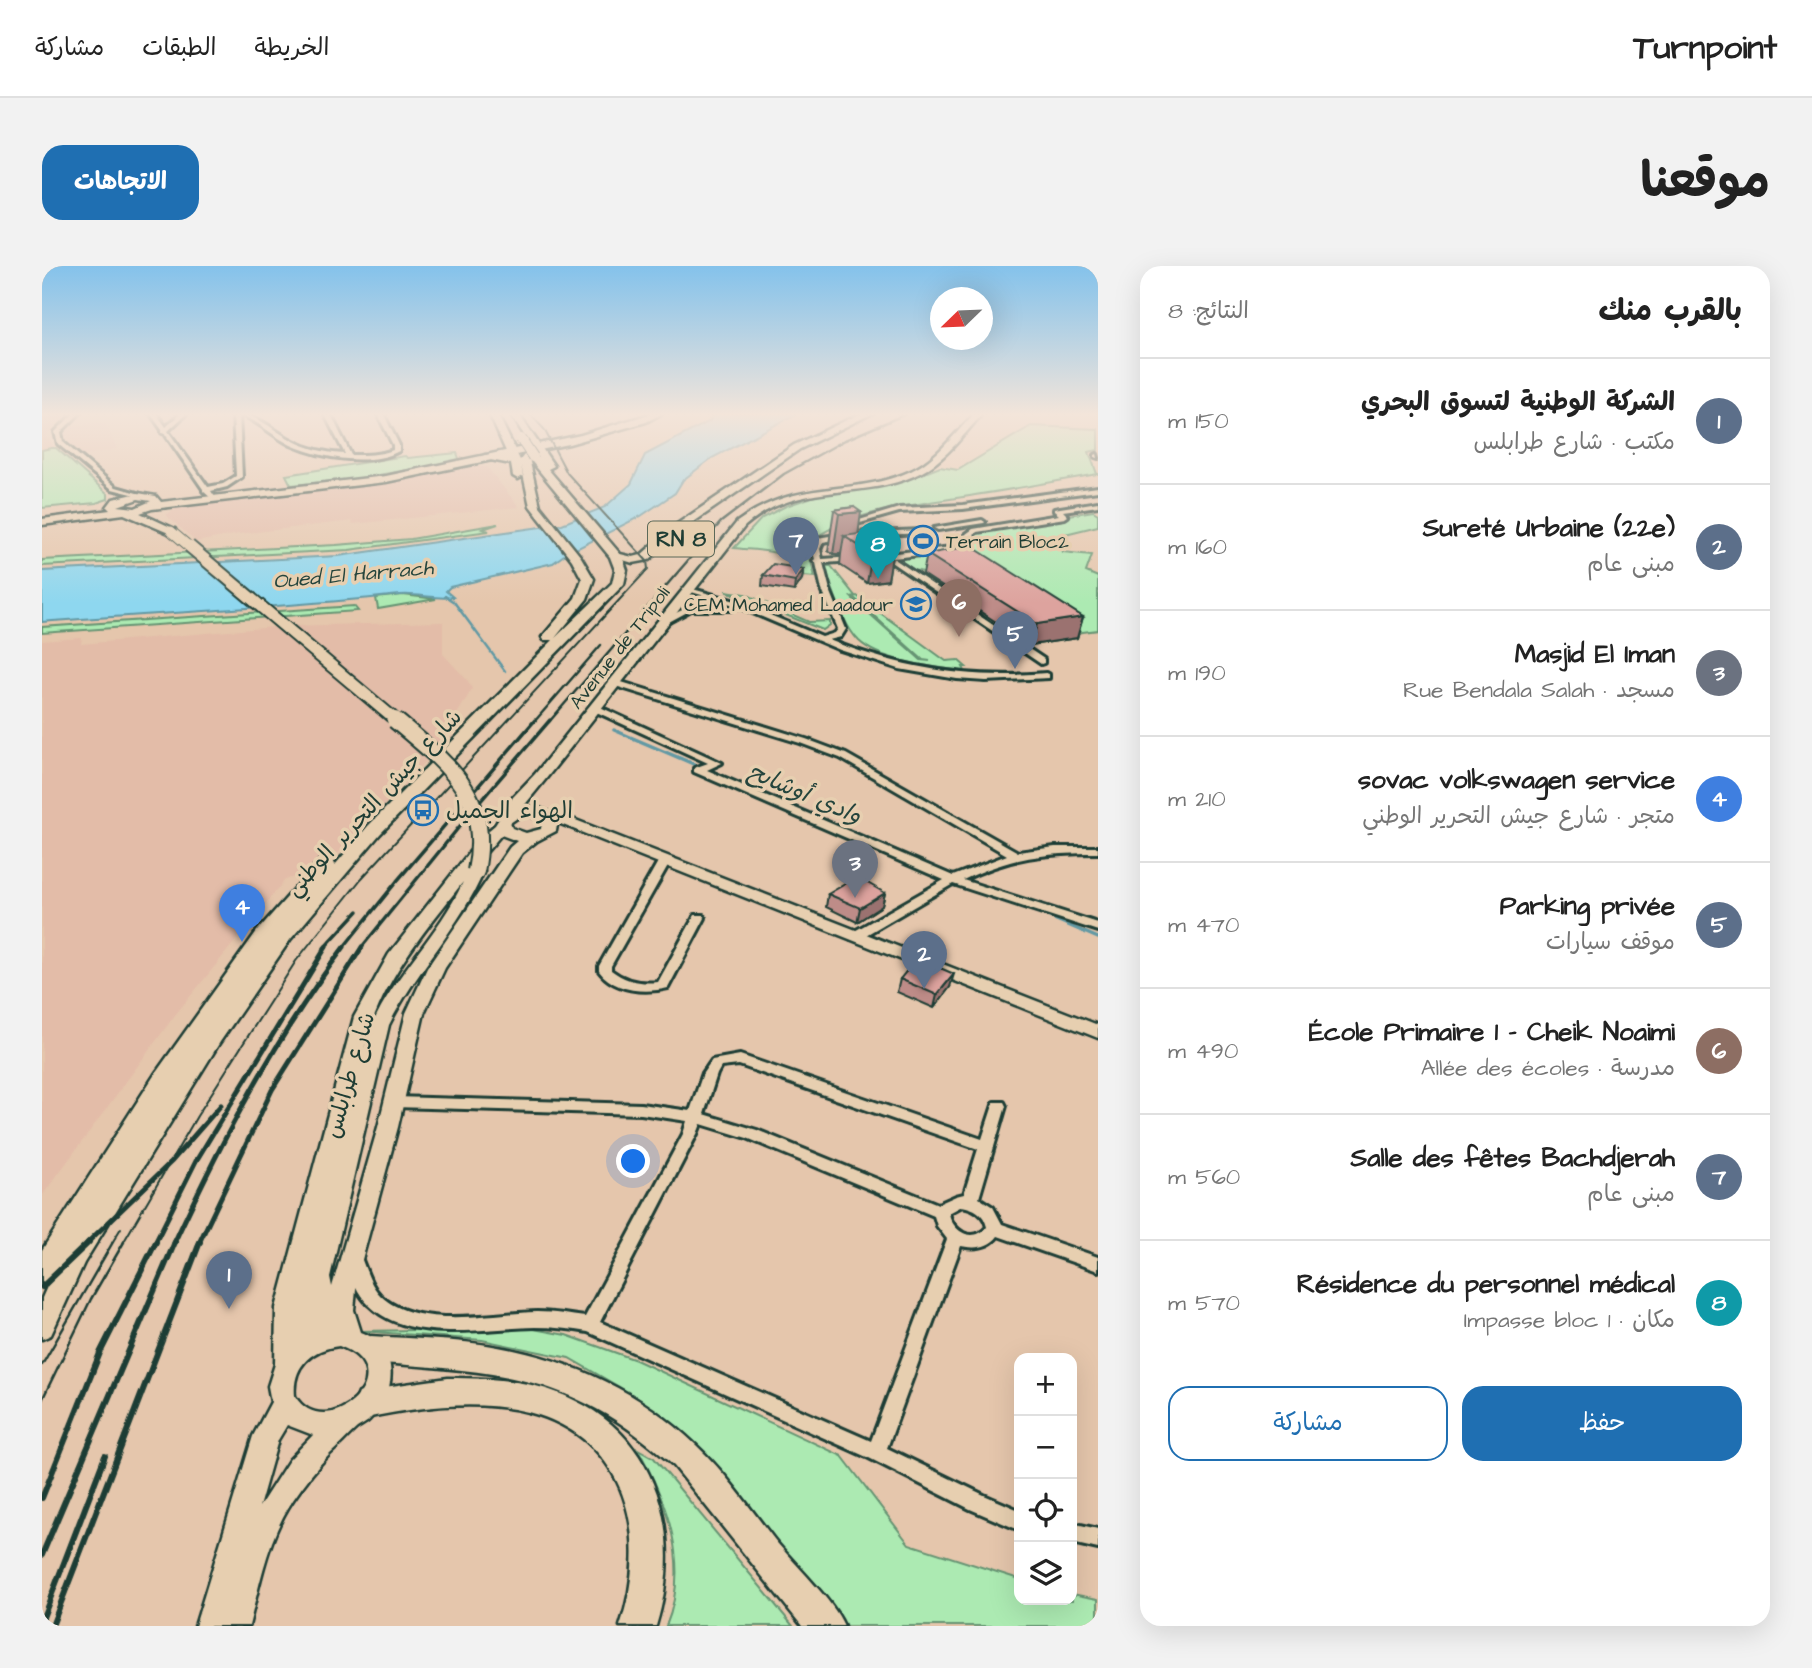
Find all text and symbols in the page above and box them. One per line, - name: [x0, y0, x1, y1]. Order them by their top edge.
- text: Turnpoint: [1633, 25, 1777, 71]
- text: مشاركة: [35, 31, 104, 65]
- text: الطبقات: [142, 31, 217, 65]
- text: الخريطة: [255, 31, 329, 65]
- button: الاتجاهات: [42, 145, 199, 220]
- text: موقعنا: [1640, 148, 1770, 216]
- north arrow: [930, 287, 993, 350]
- text: بالقرب منك: [1598, 290, 1742, 332]
- text: النتائج: 8: [1168, 295, 1249, 327]
- text: الشركة الوطنية لتسوق البحري: [1361, 384, 1675, 420]
- text: 150 m: [1168, 405, 1229, 437]
- text: 1: [1718, 405, 1720, 437]
- text: مكتب · شارع طرابلس: [1473, 426, 1675, 458]
- text: Sureté Urbaine (22e): [1423, 510, 1675, 546]
- pin: 7: [773, 517, 819, 575]
- pin: 8: [855, 521, 901, 579]
- road number: RN 8: [648, 522, 714, 556]
- sports icon: Terrain Bloc2: [906, 524, 940, 558]
- place label: Terrain Bloc2: [946, 529, 1069, 556]
- text: 160 m: [1168, 531, 1227, 563]
- text: 2: [1712, 531, 1726, 563]
- text: مبنى عام: [1587, 548, 1675, 580]
- water label: Oued El Harrach: [272, 553, 436, 596]
- pin: 6: [936, 579, 982, 637]
- street label: Avenue de Tripoli: [564, 581, 677, 715]
- school or university icon: CEM Mohamed Laadour: [899, 587, 933, 621]
- place label: CEM Mohamed Laadour: [684, 592, 894, 619]
- pin: 5: [992, 611, 1038, 669]
- text: Masjid El Iman: [1515, 636, 1675, 672]
- text: 190 m: [1168, 657, 1226, 689]
- text: 3: [1713, 657, 1725, 689]
- text: مسجد · Rue Bendala Salah: [1403, 674, 1675, 706]
- street label: شارع جيش التحرير الوطني: [278, 702, 472, 906]
- water label: وادي أوشايح: [743, 755, 867, 833]
- text: sovac volkswagen service: [1358, 762, 1675, 798]
- text: 210 m: [1168, 783, 1226, 815]
- text: 4: [1711, 783, 1727, 815]
- bus stop icon: الهواء الجميل: [406, 793, 440, 827]
- place label: الهواء الجميل: [446, 795, 573, 827]
- text: متجر · شارع جيش التحرير الوطني: [1362, 800, 1675, 832]
- pin: 3: [832, 840, 878, 898]
- pin: 4: [219, 884, 265, 942]
- text: Parking privée: [1500, 888, 1675, 924]
- text: 470 m: [1168, 909, 1239, 941]
- text: 5: [1711, 909, 1727, 941]
- text: موقف سيارات: [1546, 926, 1675, 958]
- pin: 2: [901, 931, 947, 989]
- street label: شارع طرابلس: [317, 1009, 383, 1142]
- text: École Primaire 1 - Cheik Noaimi: [1309, 1014, 1675, 1050]
- text: 490 m: [1168, 1035, 1238, 1067]
- text: 6: [1712, 1035, 1726, 1067]
- text: مدرسة · Allée des écoles: [1421, 1052, 1675, 1084]
- text: Salle des fêtes Bachdjerah: [1351, 1140, 1675, 1176]
- your location: [616, 1144, 650, 1178]
- text: 560 m: [1168, 1161, 1240, 1193]
- text: 7: [1712, 1161, 1726, 1193]
- text: مبنى عام: [1587, 1178, 1675, 1210]
- pin: 1: [206, 1251, 252, 1309]
- text: Résidence du personnel médical: [1297, 1266, 1675, 1302]
- text: 570 m: [1168, 1287, 1240, 1319]
- text: 8: [1712, 1287, 1726, 1319]
- text: مكان · Impasse bloc 1: [1464, 1304, 1675, 1336]
- map controls: [1014, 1353, 1077, 1605]
- button: +: [1014, 1353, 1077, 1416]
- button: مشاركة: [1168, 1386, 1448, 1461]
- button: حفظ: [1462, 1386, 1742, 1461]
- button: −: [1014, 1416, 1077, 1479]
- button: locate: [1014, 1479, 1077, 1542]
- button: layers: [1014, 1542, 1077, 1605]

